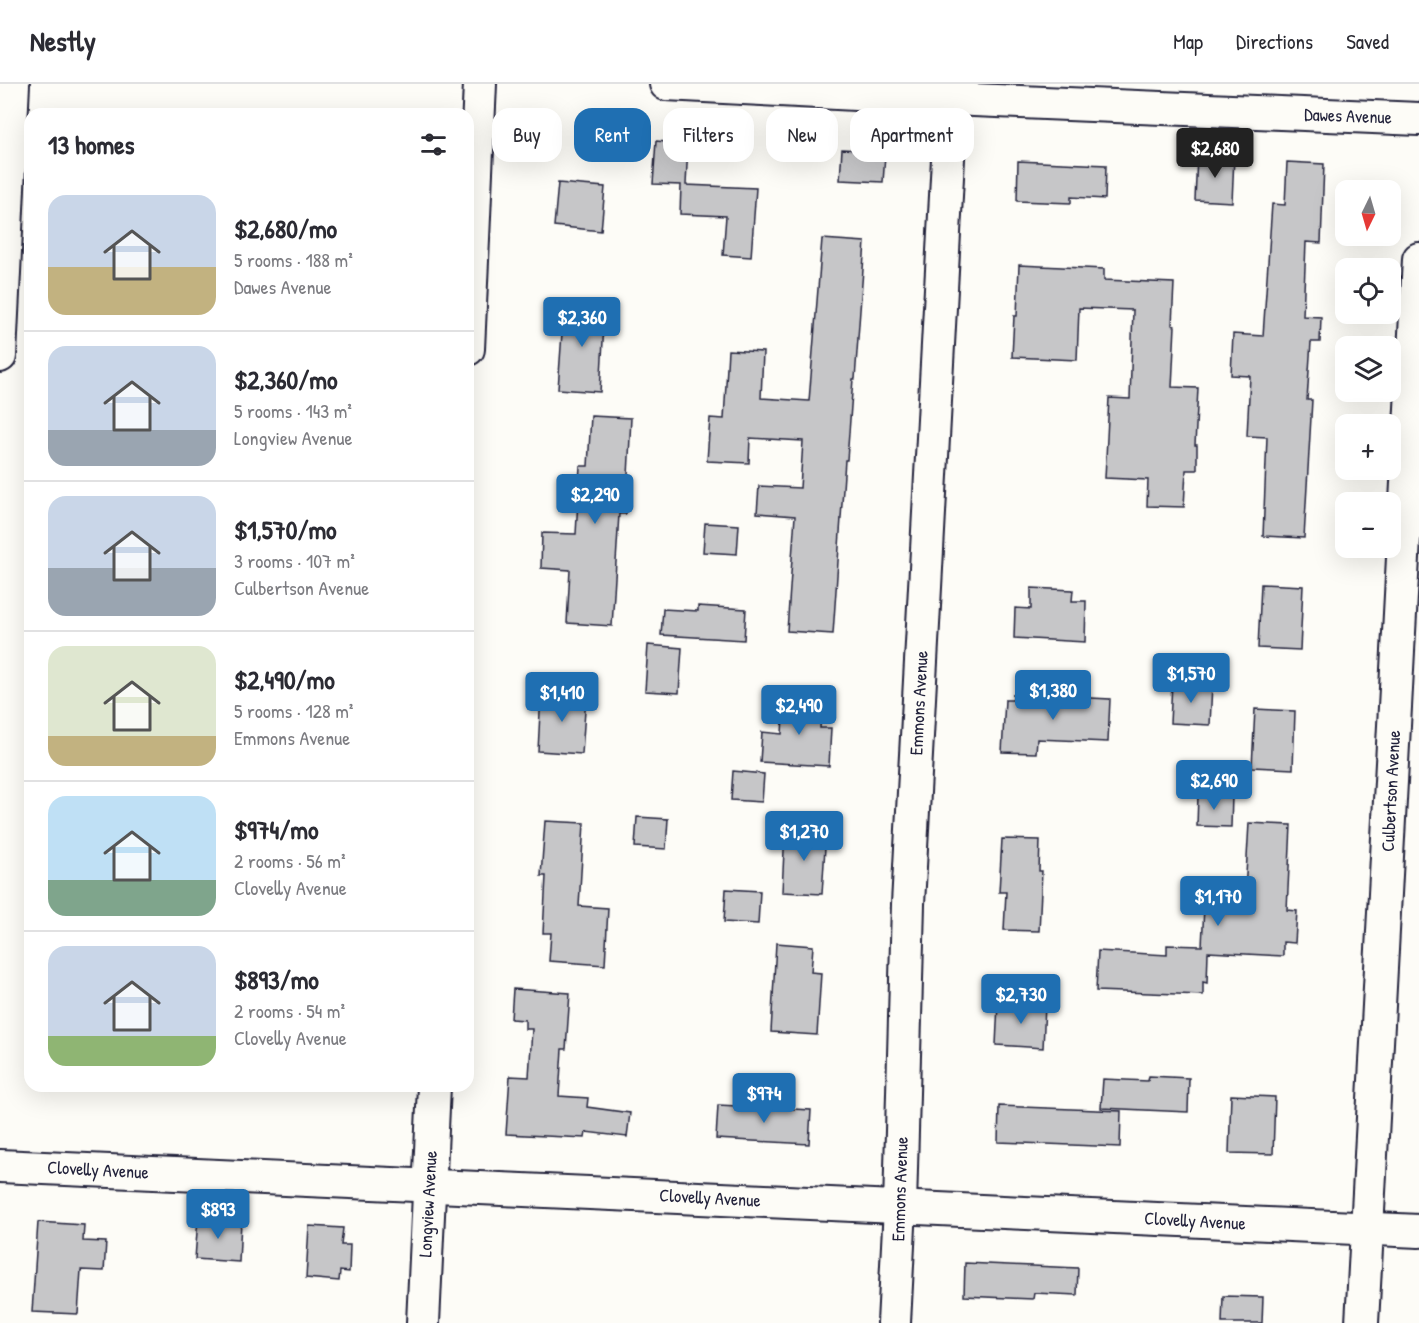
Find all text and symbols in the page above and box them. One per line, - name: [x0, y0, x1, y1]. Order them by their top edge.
- text: Nestly: [30, 22, 96, 60]
- text: Map: [1173, 27, 1203, 56]
- text: Directions: [1236, 27, 1313, 56]
- text: Saved: [1346, 27, 1389, 56]
- street label: Dawes Avenue: [1304, 101, 1392, 130]
- chip: Buy: [492, 108, 562, 162]
- chip: Rent: [574, 108, 651, 162]
- chip: Filters: [663, 108, 754, 162]
- chip: New: [766, 108, 838, 162]
- chip: Apartment: [850, 108, 974, 162]
- text: 13 homes: [48, 127, 135, 162]
- icon: filters: [417, 128, 450, 161]
- pin: $2,680: [1166, 128, 1264, 179]
- text: $2,680: [1190, 134, 1240, 161]
- north arrow: [1335, 180, 1401, 246]
- map controls: [1335, 180, 1401, 558]
- text: $2,680/mo: [234, 211, 337, 246]
- icon: home: [96, 219, 168, 291]
- text: 5 rooms · 188 m²: [234, 246, 353, 273]
- button: locate: [1335, 258, 1401, 324]
- text: Dawes Avenue: [234, 273, 332, 300]
- pin: $2,360: [533, 297, 631, 348]
- text: $2,360: [557, 303, 607, 330]
- button: layers: [1335, 336, 1401, 402]
- text: $2,360/mo: [234, 362, 337, 397]
- icon: home: [96, 370, 168, 442]
- text: 5 rooms · 143 m²: [234, 397, 352, 424]
- button: +: [1335, 414, 1401, 480]
- text: Longview Avenue: [234, 424, 352, 451]
- pin: $2,290: [546, 474, 644, 525]
- text: $2,290: [570, 480, 620, 507]
- button: −: [1335, 492, 1401, 558]
- text: $1,570/mo: [234, 512, 337, 547]
- icon: home: [96, 520, 168, 592]
- text: 3 rooms · 107 m²: [234, 547, 355, 574]
- text: Culbertson Avenue: [234, 574, 369, 601]
- street label: Emmons Avenue: [903, 650, 934, 756]
- pin: $1,570: [1142, 653, 1240, 704]
- text: $1,570: [1167, 659, 1215, 686]
- text: $2,490/mo: [234, 662, 335, 697]
- icon: home: [96, 670, 168, 742]
- pin: $1,380: [1004, 670, 1102, 721]
- pin: $1,410: [513, 672, 611, 723]
- text: $1,380: [1029, 676, 1077, 703]
- text: $1,410: [539, 678, 585, 705]
- pin: $2,490: [750, 685, 848, 736]
- text: $2,490: [775, 691, 823, 718]
- text: 5 rooms · 128 m²: [234, 697, 353, 724]
- text: Emmons Avenue: [234, 724, 350, 751]
- street label: Culbertson Avenue: [1375, 730, 1406, 852]
- pin: $2,690: [1165, 760, 1263, 811]
- text: $2,690: [1190, 766, 1238, 793]
- pin: $1,270: [755, 811, 853, 862]
- text: $974/mo: [234, 812, 319, 847]
- text: $1,270: [779, 817, 829, 844]
- icon: home: [96, 820, 168, 892]
- text: 2 rooms · 56 m²: [234, 847, 346, 874]
- text: Clovelly Avenue: [234, 874, 347, 901]
- pin: $1,170: [1169, 876, 1267, 927]
- text: $1,170: [1194, 882, 1242, 909]
- text: $893/mo: [234, 962, 319, 997]
- icon: home: [96, 970, 168, 1042]
- pin: $2,730: [972, 974, 1070, 1025]
- text: $2,730: [995, 980, 1047, 1007]
- text: 2 rooms · 54 m²: [234, 997, 345, 1024]
- text: Clovelly Avenue: [234, 1024, 347, 1051]
- pin: $974: [728, 1073, 800, 1124]
- text: $974: [747, 1079, 781, 1106]
- street label: Emmons Avenue: [885, 1136, 914, 1242]
- street label: Longview Avenue: [412, 1150, 443, 1258]
- street label: Clovelly Avenue: [47, 1154, 149, 1185]
- street label: Clovelly Avenue: [659, 1182, 761, 1213]
- pin: $893: [182, 1189, 254, 1240]
- text: $893: [200, 1195, 236, 1222]
- street label: Clovelly Avenue: [1144, 1205, 1246, 1236]

